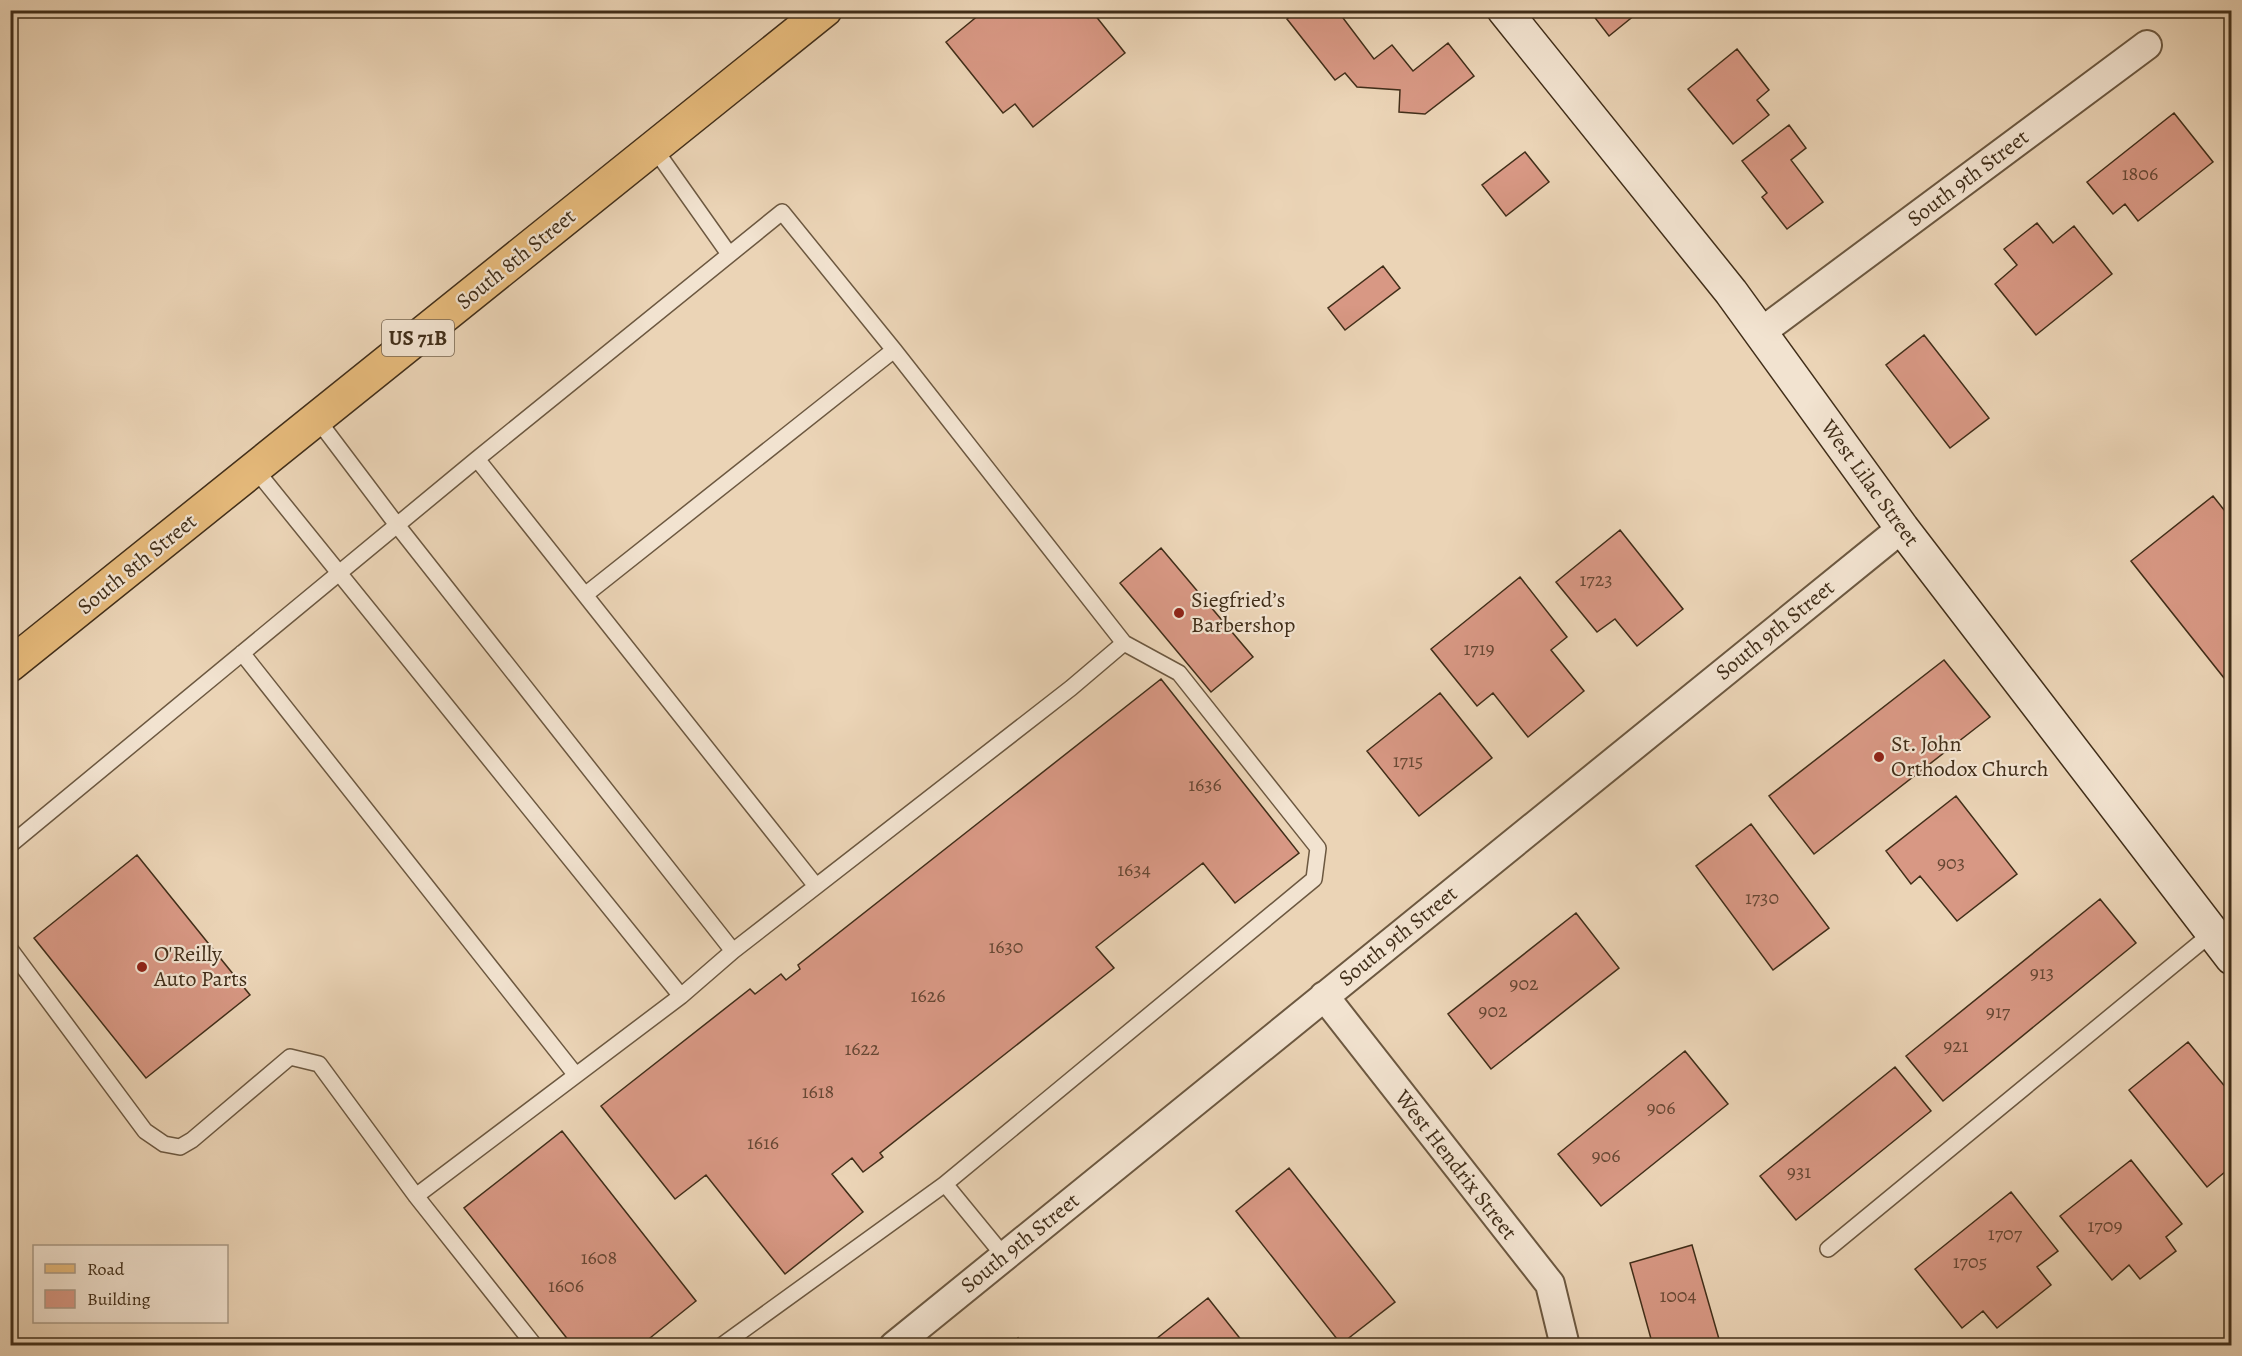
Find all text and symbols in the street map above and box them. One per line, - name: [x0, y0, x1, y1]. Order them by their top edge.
- street label: South 9th Street: [1901, 122, 2035, 234]
- house number: 1806: [2122, 160, 2158, 187]
- street label: South 8th Street: [450, 202, 582, 316]
- road number: US 71B: [382, 320, 454, 356]
- street label: West Lilac Street: [1813, 413, 1926, 552]
- street label: South 8th Street: [71, 507, 203, 621]
- house number: 1723: [1579, 566, 1613, 593]
- street label: South 9th Street: [1709, 573, 1841, 687]
- place label: Siegfried’s Barbershop: [1191, 585, 1295, 640]
- marker: Siegfried’s Barbershop: [1172, 606, 1186, 620]
- house number: 1719: [1463, 635, 1495, 662]
- place label: St. John Orthodox Church: [1891, 729, 2049, 784]
- house number: 1715: [1393, 747, 1423, 774]
- marker: St. John Orthodox Church: [1872, 750, 1886, 764]
- house number: 1636: [1188, 771, 1222, 798]
- house number: 903: [1937, 849, 1965, 876]
- house number: 1634: [1117, 856, 1151, 883]
- street label: South 9th Street: [1332, 879, 1464, 993]
- house number: 1730: [1745, 884, 1779, 911]
- house number: 1630: [988, 933, 1024, 960]
- place label: O'Reilly Auto Parts: [153, 939, 247, 994]
- house number: 913: [2030, 959, 2054, 986]
- marker: O'Reilly Auto Parts: [135, 960, 149, 974]
- house number: 902: [1509, 970, 1539, 997]
- house number: 1626: [911, 982, 945, 1009]
- house number: 902: [1478, 997, 1508, 1024]
- house number: 917: [1986, 998, 2011, 1025]
- house number: 921: [1943, 1032, 1969, 1059]
- house number: 1622: [844, 1035, 880, 1062]
- house number: 1618: [802, 1078, 834, 1105]
- street label: West Hendrix Street: [1387, 1083, 1524, 1246]
- house number: 906: [1647, 1094, 1676, 1121]
- house number: 1616: [747, 1129, 779, 1156]
- house number: 906: [1592, 1142, 1621, 1169]
- house number: 931: [1787, 1158, 1811, 1185]
- street label: South 9th Street: [954, 1186, 1086, 1300]
- house number: 1709: [2088, 1212, 2123, 1239]
- house number: 1707: [1988, 1220, 2023, 1247]
- house number: 1608: [581, 1244, 617, 1271]
- legend: [33, 1245, 228, 1323]
- house number: 1705: [1953, 1248, 1987, 1275]
- text: Road: [87, 1257, 125, 1281]
- house number: 1606: [548, 1272, 584, 1299]
- house number: 1004: [1659, 1282, 1697, 1309]
- text: Building: [87, 1287, 151, 1311]

